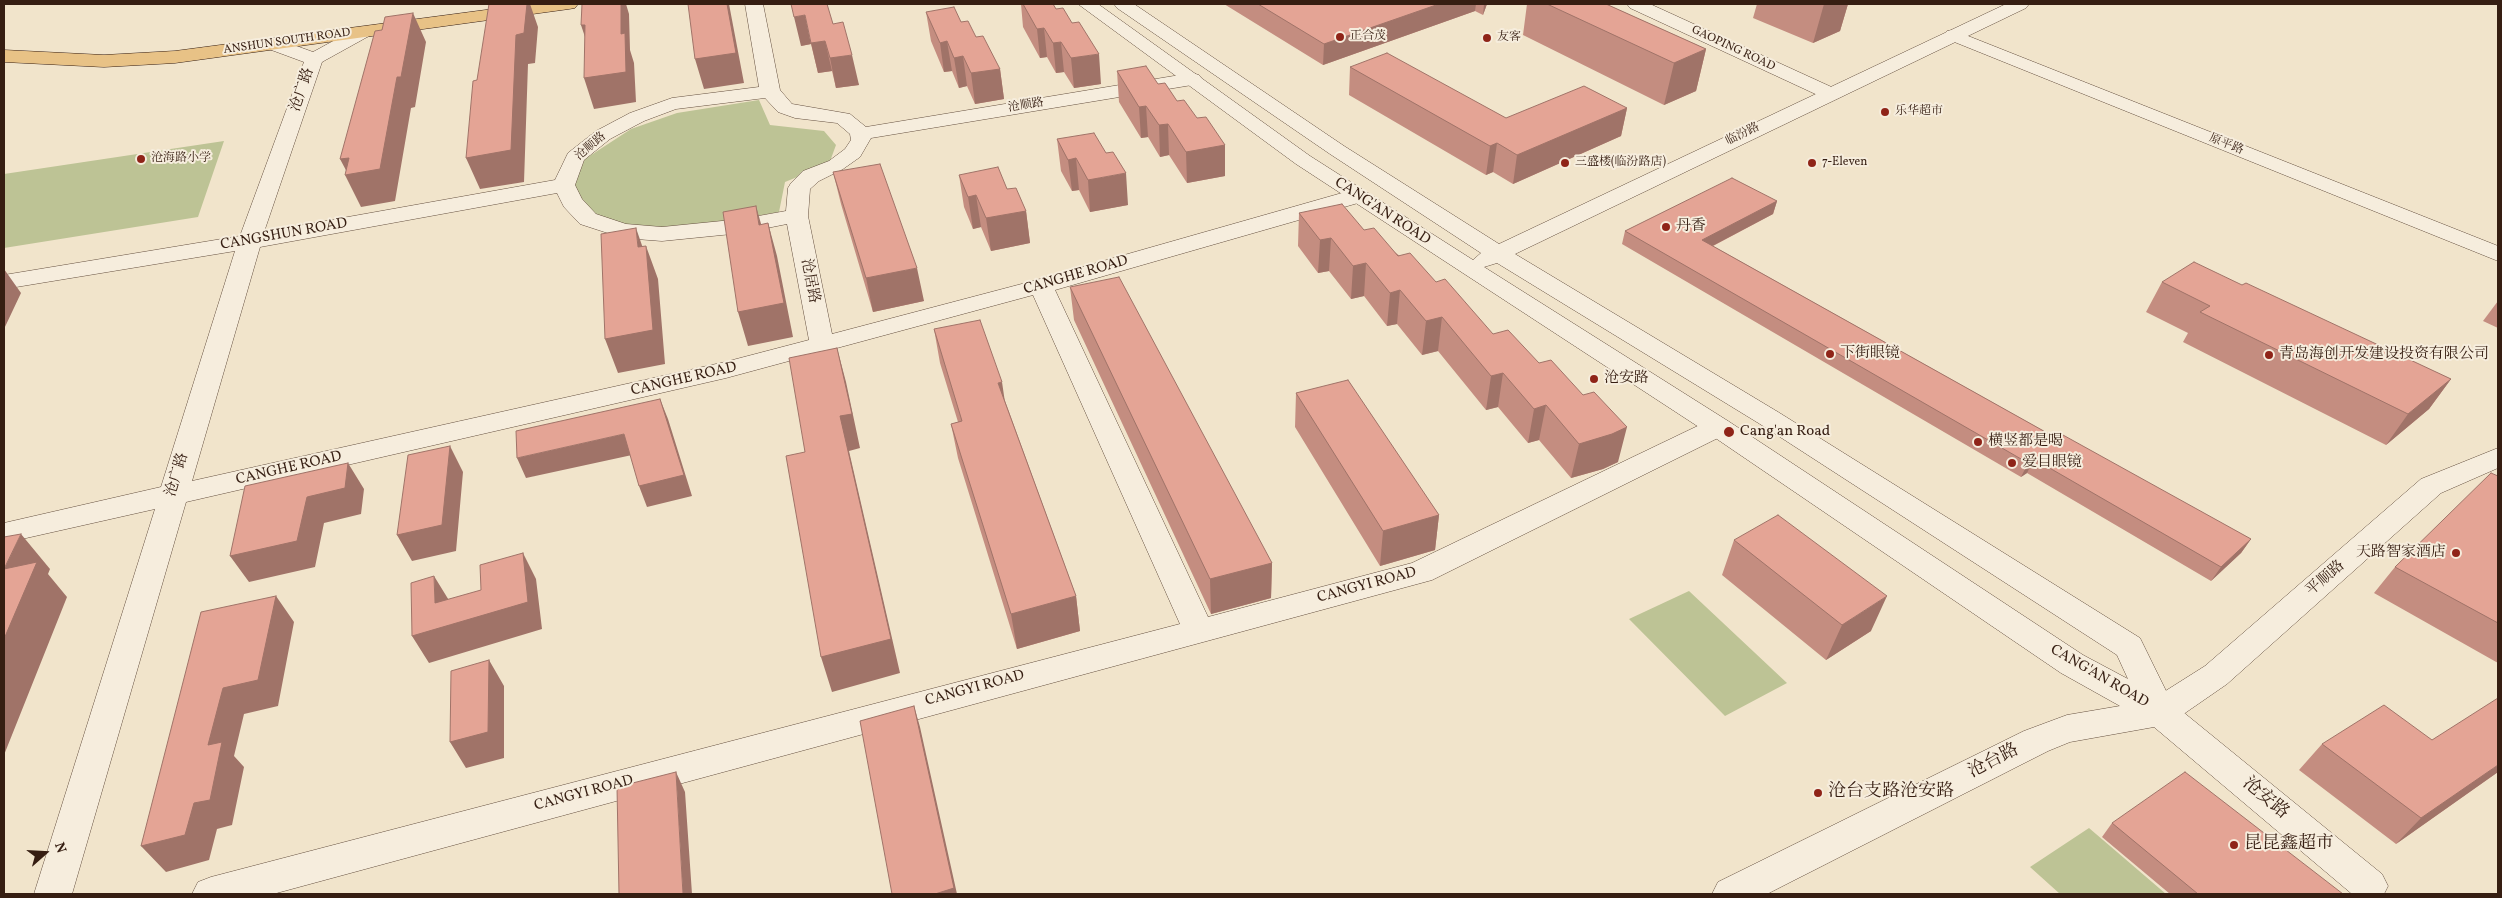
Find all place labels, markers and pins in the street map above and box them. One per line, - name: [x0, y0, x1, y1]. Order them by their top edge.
- place label: 正合茂: [1350, 30, 1386, 44]
- marker: 正合茂: [1334, 31, 1346, 43]
- place label: 友客: [1497, 31, 1521, 45]
- marker: 友客: [1481, 32, 1493, 44]
- place label: 乐华超市: [1895, 105, 1943, 119]
- marker: 乐华超市: [1879, 106, 1891, 118]
- place label: 沧海路小学: [151, 152, 211, 166]
- marker: 沧海路小学: [135, 153, 147, 165]
- place label: 三盛楼(临汾路店): [1575, 156, 1666, 170]
- place label: 7-Eleven: [1822, 156, 1867, 170]
- marker: 三盛楼(临汾路店): [1559, 157, 1571, 169]
- marker: 7-Eleven: [1806, 157, 1818, 169]
- place label: 丹香: [1676, 218, 1706, 236]
- marker: 丹香: [1660, 221, 1672, 233]
- place label: 下街眼镜: [1840, 345, 1900, 363]
- place label: 青岛海创开发建设投资有限公司: [2279, 346, 2489, 364]
- marker: 下街眼镜: [1824, 348, 1836, 360]
- marker: 青岛海创开发建设投资有限公司: [2263, 349, 2275, 361]
- place label: 沧安路: [1604, 370, 1649, 388]
- marker: 沧安路: [1588, 373, 1600, 385]
- place label: Cang'an Road: [1740, 423, 1830, 441]
- marker: Cang'an Road: [1722, 425, 1736, 439]
- place label: 横竖都是喝: [1988, 433, 2063, 451]
- marker: 横竖都是喝: [1972, 436, 1984, 448]
- place label: 爱目眼镜: [2022, 454, 2082, 472]
- marker: 爱目眼镜: [2006, 457, 2018, 469]
- place label: 天路智家酒店: [2356, 544, 2446, 562]
- marker: 天路智家酒店: [2450, 547, 2462, 559]
- place label: 沧台支路沧安路: [1828, 782, 1954, 804]
- marker: 沧台支路沧安路: [1812, 787, 1824, 799]
- place label: 昆昆鑫超市: [2244, 834, 2334, 856]
- marker: 昆昆鑫超市: [2228, 839, 2240, 851]

